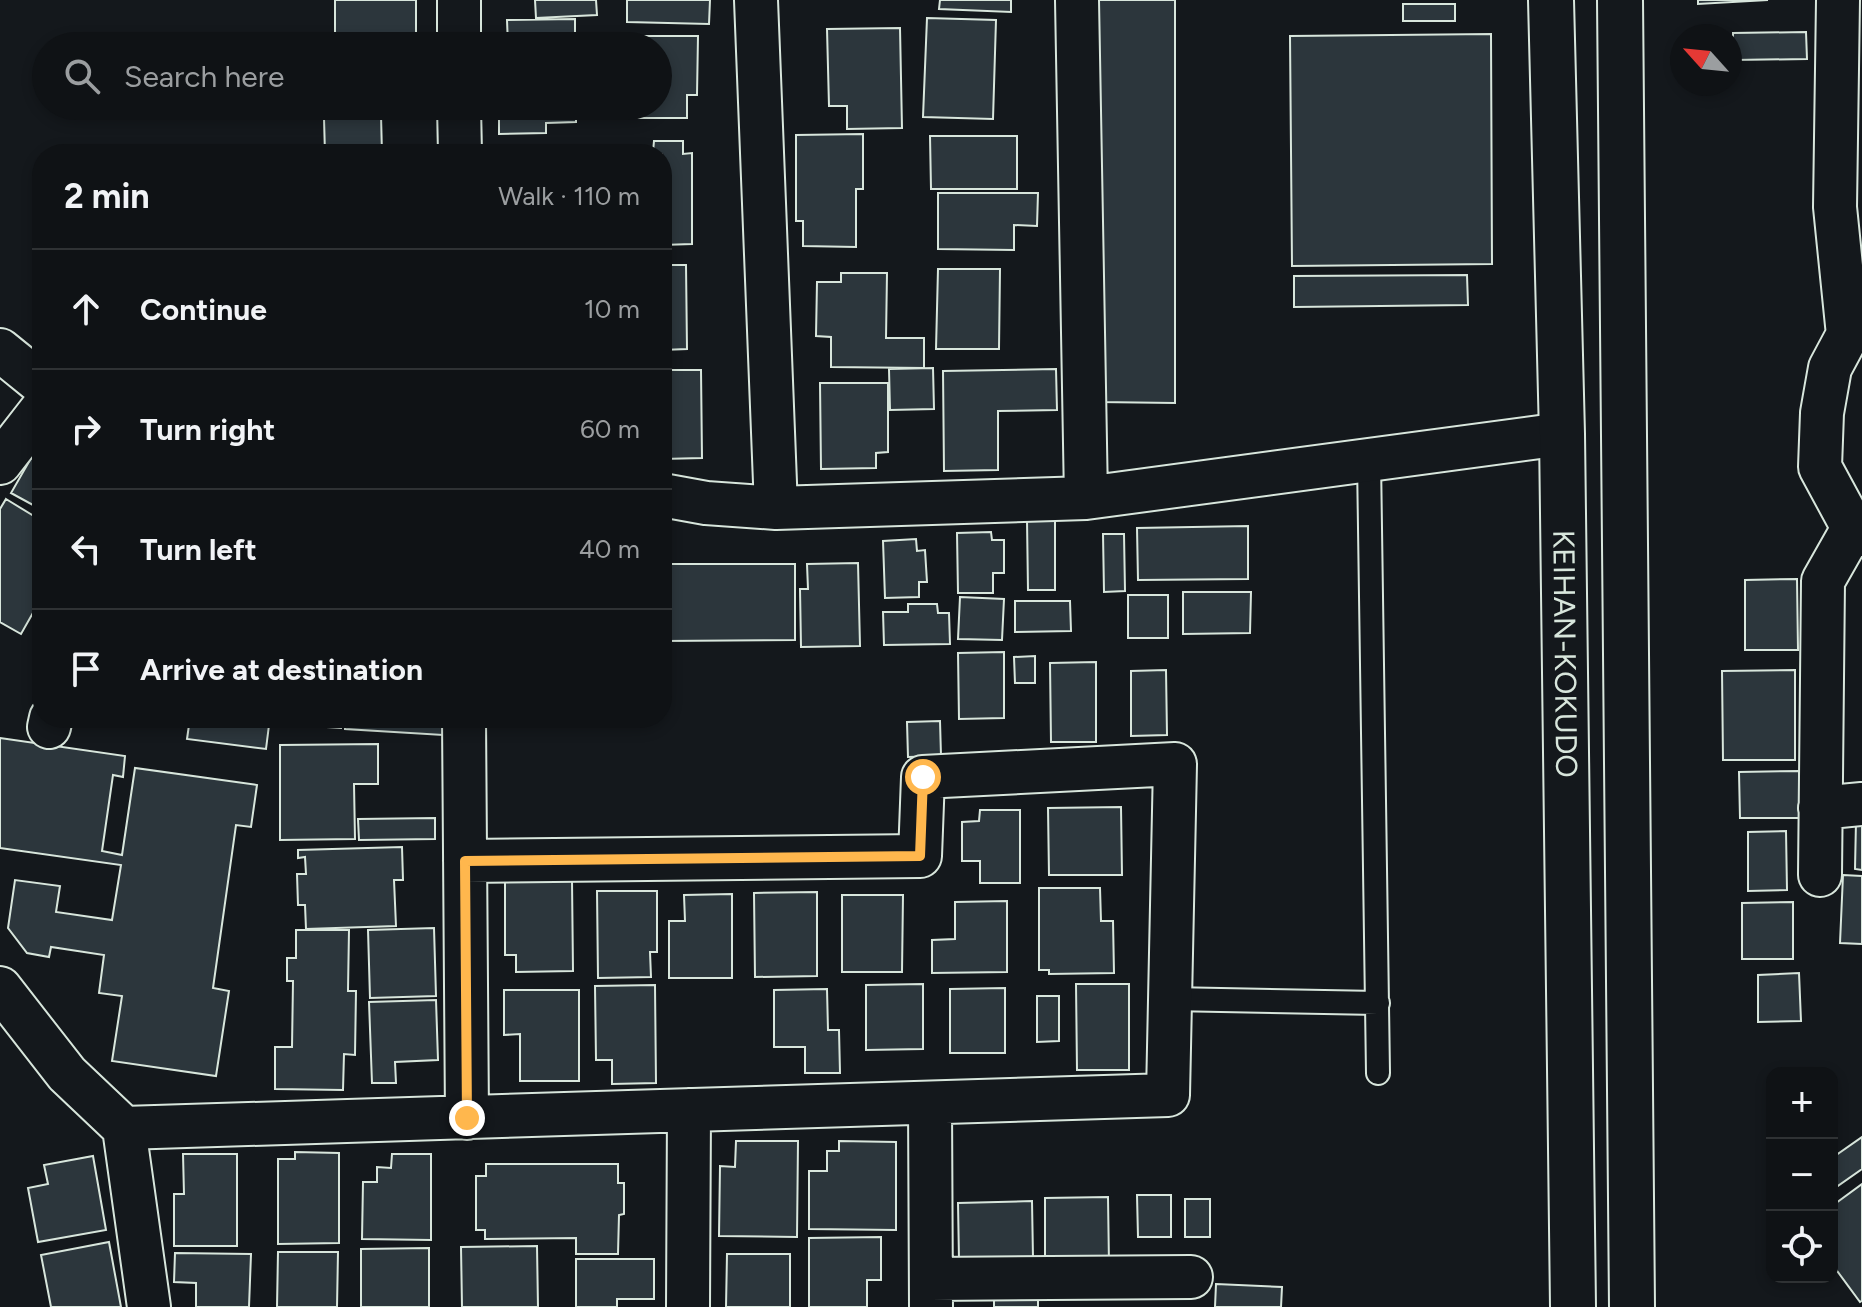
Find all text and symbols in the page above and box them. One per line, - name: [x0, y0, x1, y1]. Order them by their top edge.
- north arrow: [1670, 24, 1742, 96]
- search box: [32, 32, 672, 120]
- icon: search: [60, 54, 104, 98]
- text: Search here: [124, 58, 284, 95]
- text: 2 min: [64, 176, 150, 217]
- text: Walk · 110 m: [498, 180, 640, 212]
- icon: ahead: [64, 287, 108, 331]
- text: Continue: [140, 291, 267, 328]
- text: 10 m: [584, 293, 640, 325]
- icon: right: [64, 407, 108, 451]
- text: Turn right: [140, 411, 275, 448]
- text: 60 m: [580, 413, 640, 445]
- icon: left: [64, 527, 108, 571]
- street label: KEIHAN-KOKUDO: [1545, 530, 1585, 778]
- text: Turn left: [140, 531, 257, 568]
- text: 40 m: [579, 533, 640, 565]
- icon: arrive: [64, 647, 108, 691]
- text: Arrive at destination: [140, 651, 423, 688]
- route start: [905, 759, 941, 795]
- map controls: [1766, 1067, 1838, 1283]
- button: +: [1766, 1067, 1838, 1139]
- route end: [449, 1100, 485, 1136]
- button: −: [1766, 1139, 1838, 1211]
- button: locate: [1766, 1211, 1838, 1283]

